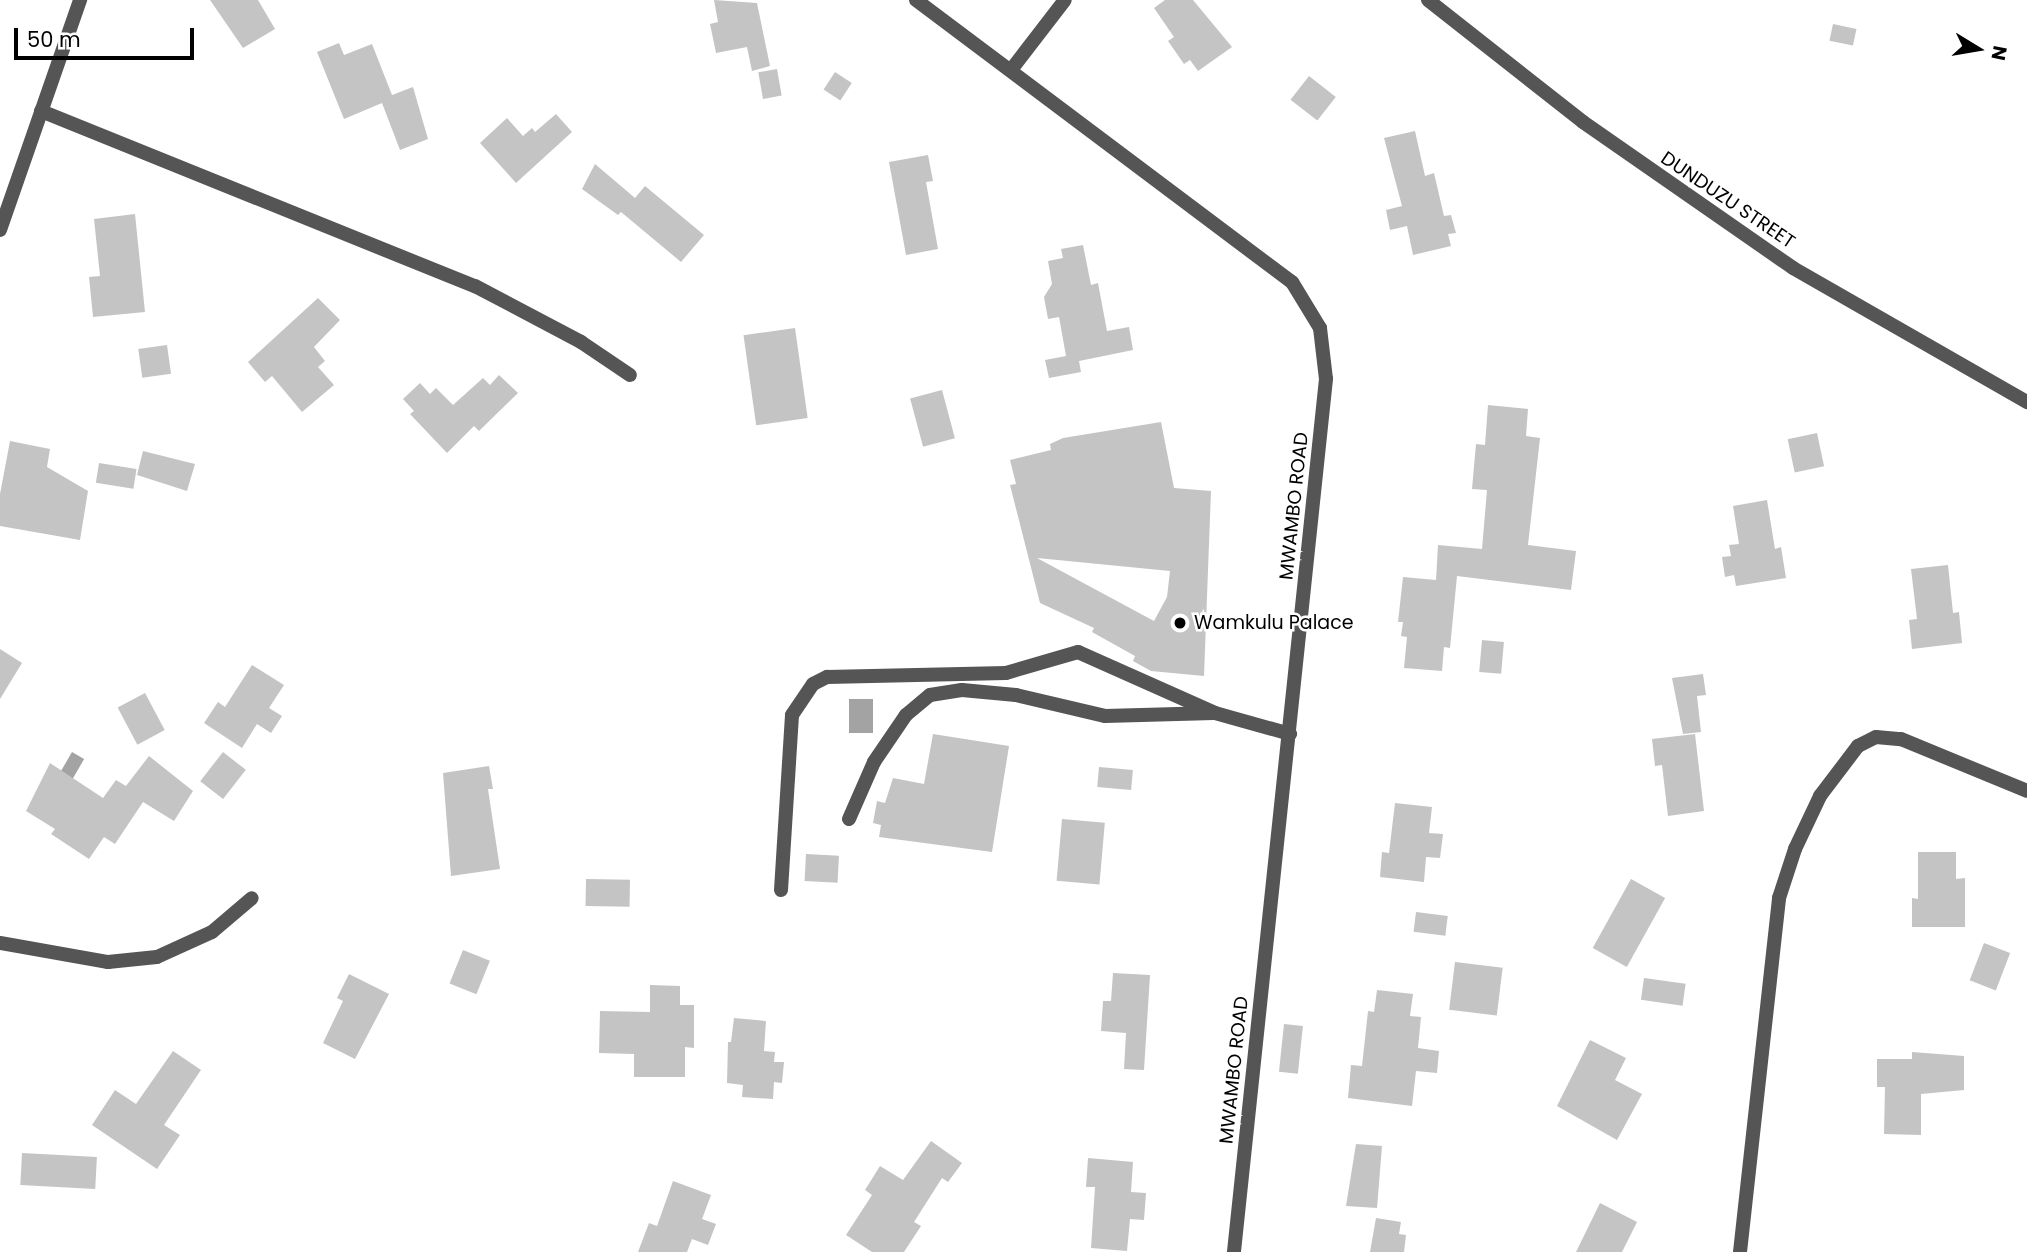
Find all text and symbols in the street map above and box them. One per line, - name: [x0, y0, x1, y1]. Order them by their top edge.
- scale bar: [18, 14, 198, 58]
- north arrow: [1943, 14, 2013, 84]
- text: 50 m: [27, 25, 81, 54]
- text: N: [1984, 44, 2014, 63]
- street label: DUNDUZU STREET: [1657, 147, 1799, 253]
- street label: MWAMBO ROAD: [1275, 431, 1313, 581]
- place label: Wamkulu Palace: [1194, 612, 1353, 634]
- marker: Wamkulu Palace: [1172, 615, 1188, 631]
- street label: MWAMBO ROAD: [1215, 995, 1253, 1145]

